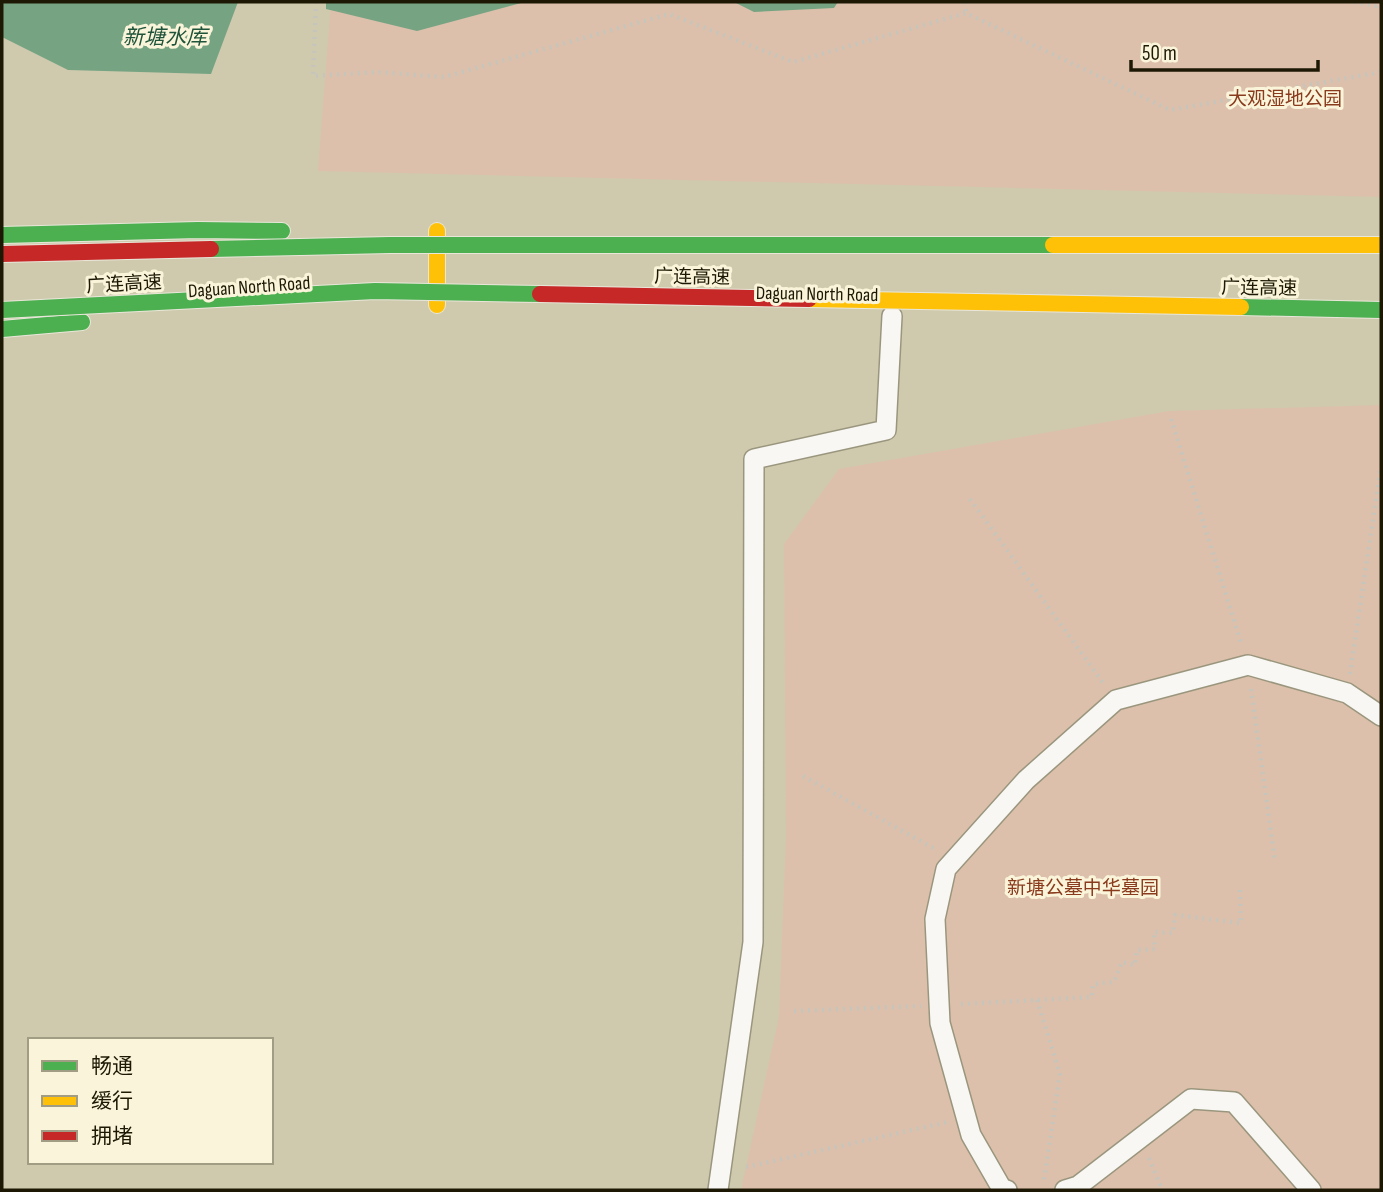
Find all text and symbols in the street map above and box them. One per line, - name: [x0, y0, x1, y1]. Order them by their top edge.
- water label: 新塘水库: [123, 25, 210, 50]
- scale bar: [1131, 28, 1318, 72]
- text: 50 m: [1142, 41, 1177, 66]
- park label: 大观湿地公园: [1228, 88, 1342, 111]
- street label: 广连高速: [654, 265, 730, 290]
- street label: 广连高速: [86, 271, 163, 298]
- street label: Daguan North Road: [187, 272, 311, 303]
- street label: 广连高速: [1221, 276, 1297, 301]
- street label: Daguan North Road: [756, 282, 878, 307]
- park label: 新塘公墓中华墓园: [1007, 877, 1159, 900]
- legend: [28, 1038, 273, 1164]
- text: 畅通: [91, 1054, 133, 1079]
- text: 缓行: [91, 1089, 133, 1114]
- text: 拥堵: [91, 1124, 133, 1149]

